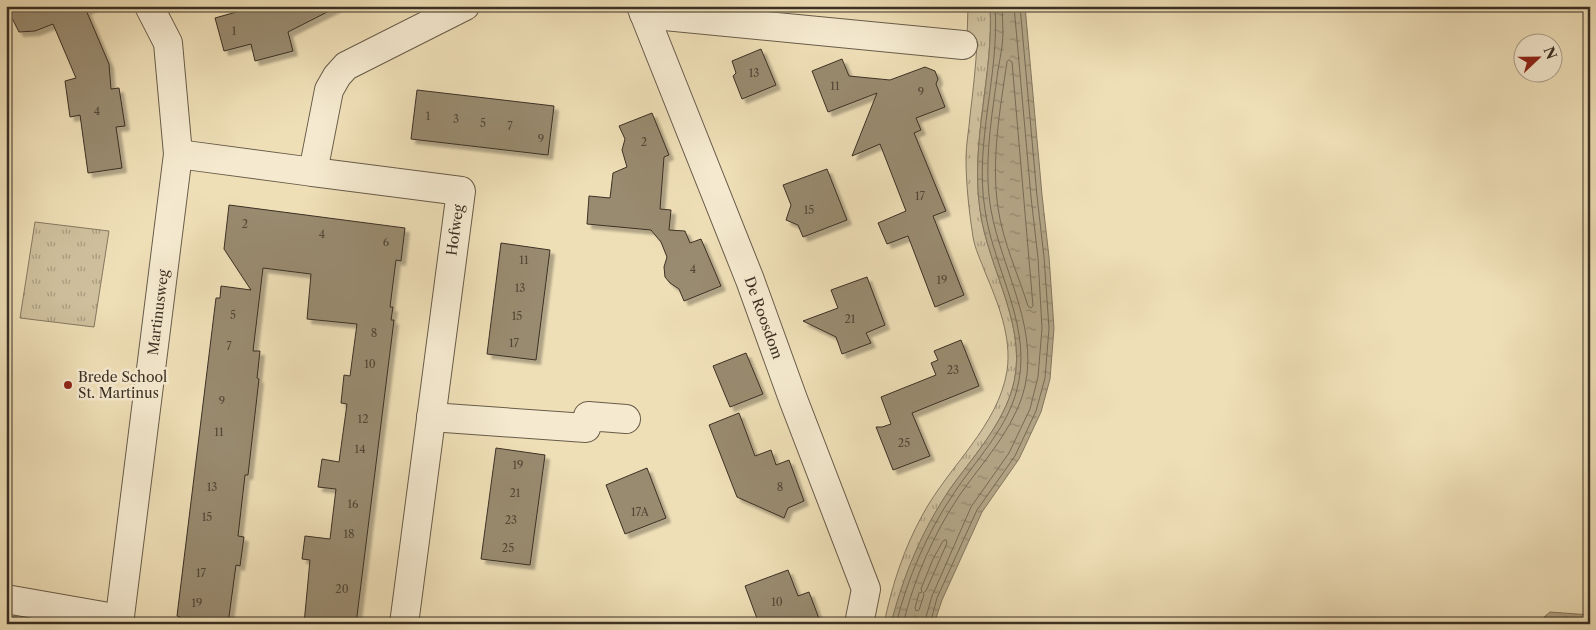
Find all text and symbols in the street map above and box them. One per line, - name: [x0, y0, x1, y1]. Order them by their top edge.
- house number: 1: [232, 24, 237, 38]
- north arrow: [1514, 32, 1564, 82]
- text: N: [1539, 44, 1561, 62]
- house number: 13: [749, 66, 759, 80]
- house number: 11: [830, 79, 840, 93]
- house number: 9: [918, 85, 924, 99]
- house number: 4: [94, 104, 100, 118]
- house number: 1: [426, 109, 431, 123]
- house number: 3: [453, 112, 459, 126]
- house number: 5: [480, 116, 486, 130]
- house number: 7: [507, 119, 513, 133]
- house number: 9: [538, 132, 544, 146]
- house number: 2: [641, 135, 647, 149]
- house number: 17: [915, 189, 926, 203]
- street label: Hofweg: [442, 203, 468, 257]
- house number: 15: [804, 203, 814, 217]
- house number: 2: [242, 217, 248, 231]
- house number: 4: [319, 227, 325, 241]
- house number: 6: [383, 235, 390, 249]
- house number: 11: [519, 253, 529, 267]
- house number: 4: [690, 262, 696, 276]
- street label: Martinusweg: [144, 268, 172, 356]
- house number: 19: [936, 273, 948, 287]
- street label: De Roosdom: [740, 274, 787, 361]
- house number: 13: [515, 281, 525, 295]
- house number: 5: [230, 308, 236, 322]
- house number: 15: [512, 309, 522, 323]
- house number: 21: [845, 312, 856, 326]
- house number: 8: [371, 326, 377, 340]
- house number: 17: [509, 336, 520, 350]
- house number: 7: [226, 339, 232, 353]
- house number: 10: [364, 357, 376, 371]
- house number: 23: [947, 363, 959, 377]
- place label: Brede School St. Martinus: [78, 368, 167, 402]
- marker: Brede School St. Martinus: [62, 379, 74, 391]
- house number: 9: [219, 394, 225, 408]
- house number: 12: [358, 412, 368, 426]
- house number: 11: [214, 425, 224, 439]
- house number: 25: [898, 436, 910, 450]
- house number: 14: [355, 442, 365, 456]
- house number: 19: [512, 458, 524, 472]
- house number: 13: [207, 480, 217, 494]
- house number: 8: [777, 480, 783, 494]
- house number: 21: [510, 486, 521, 500]
- house number: 16: [347, 497, 359, 511]
- house number: 17A: [631, 505, 650, 519]
- house number: 15: [202, 510, 212, 524]
- house number: 23: [505, 513, 517, 527]
- house number: 18: [343, 527, 355, 541]
- house number: 25: [502, 541, 514, 555]
- house number: 17: [196, 566, 207, 580]
- house number: 20: [335, 582, 349, 596]
- house number: 10: [771, 595, 783, 609]
- house number: 19: [191, 596, 203, 610]

